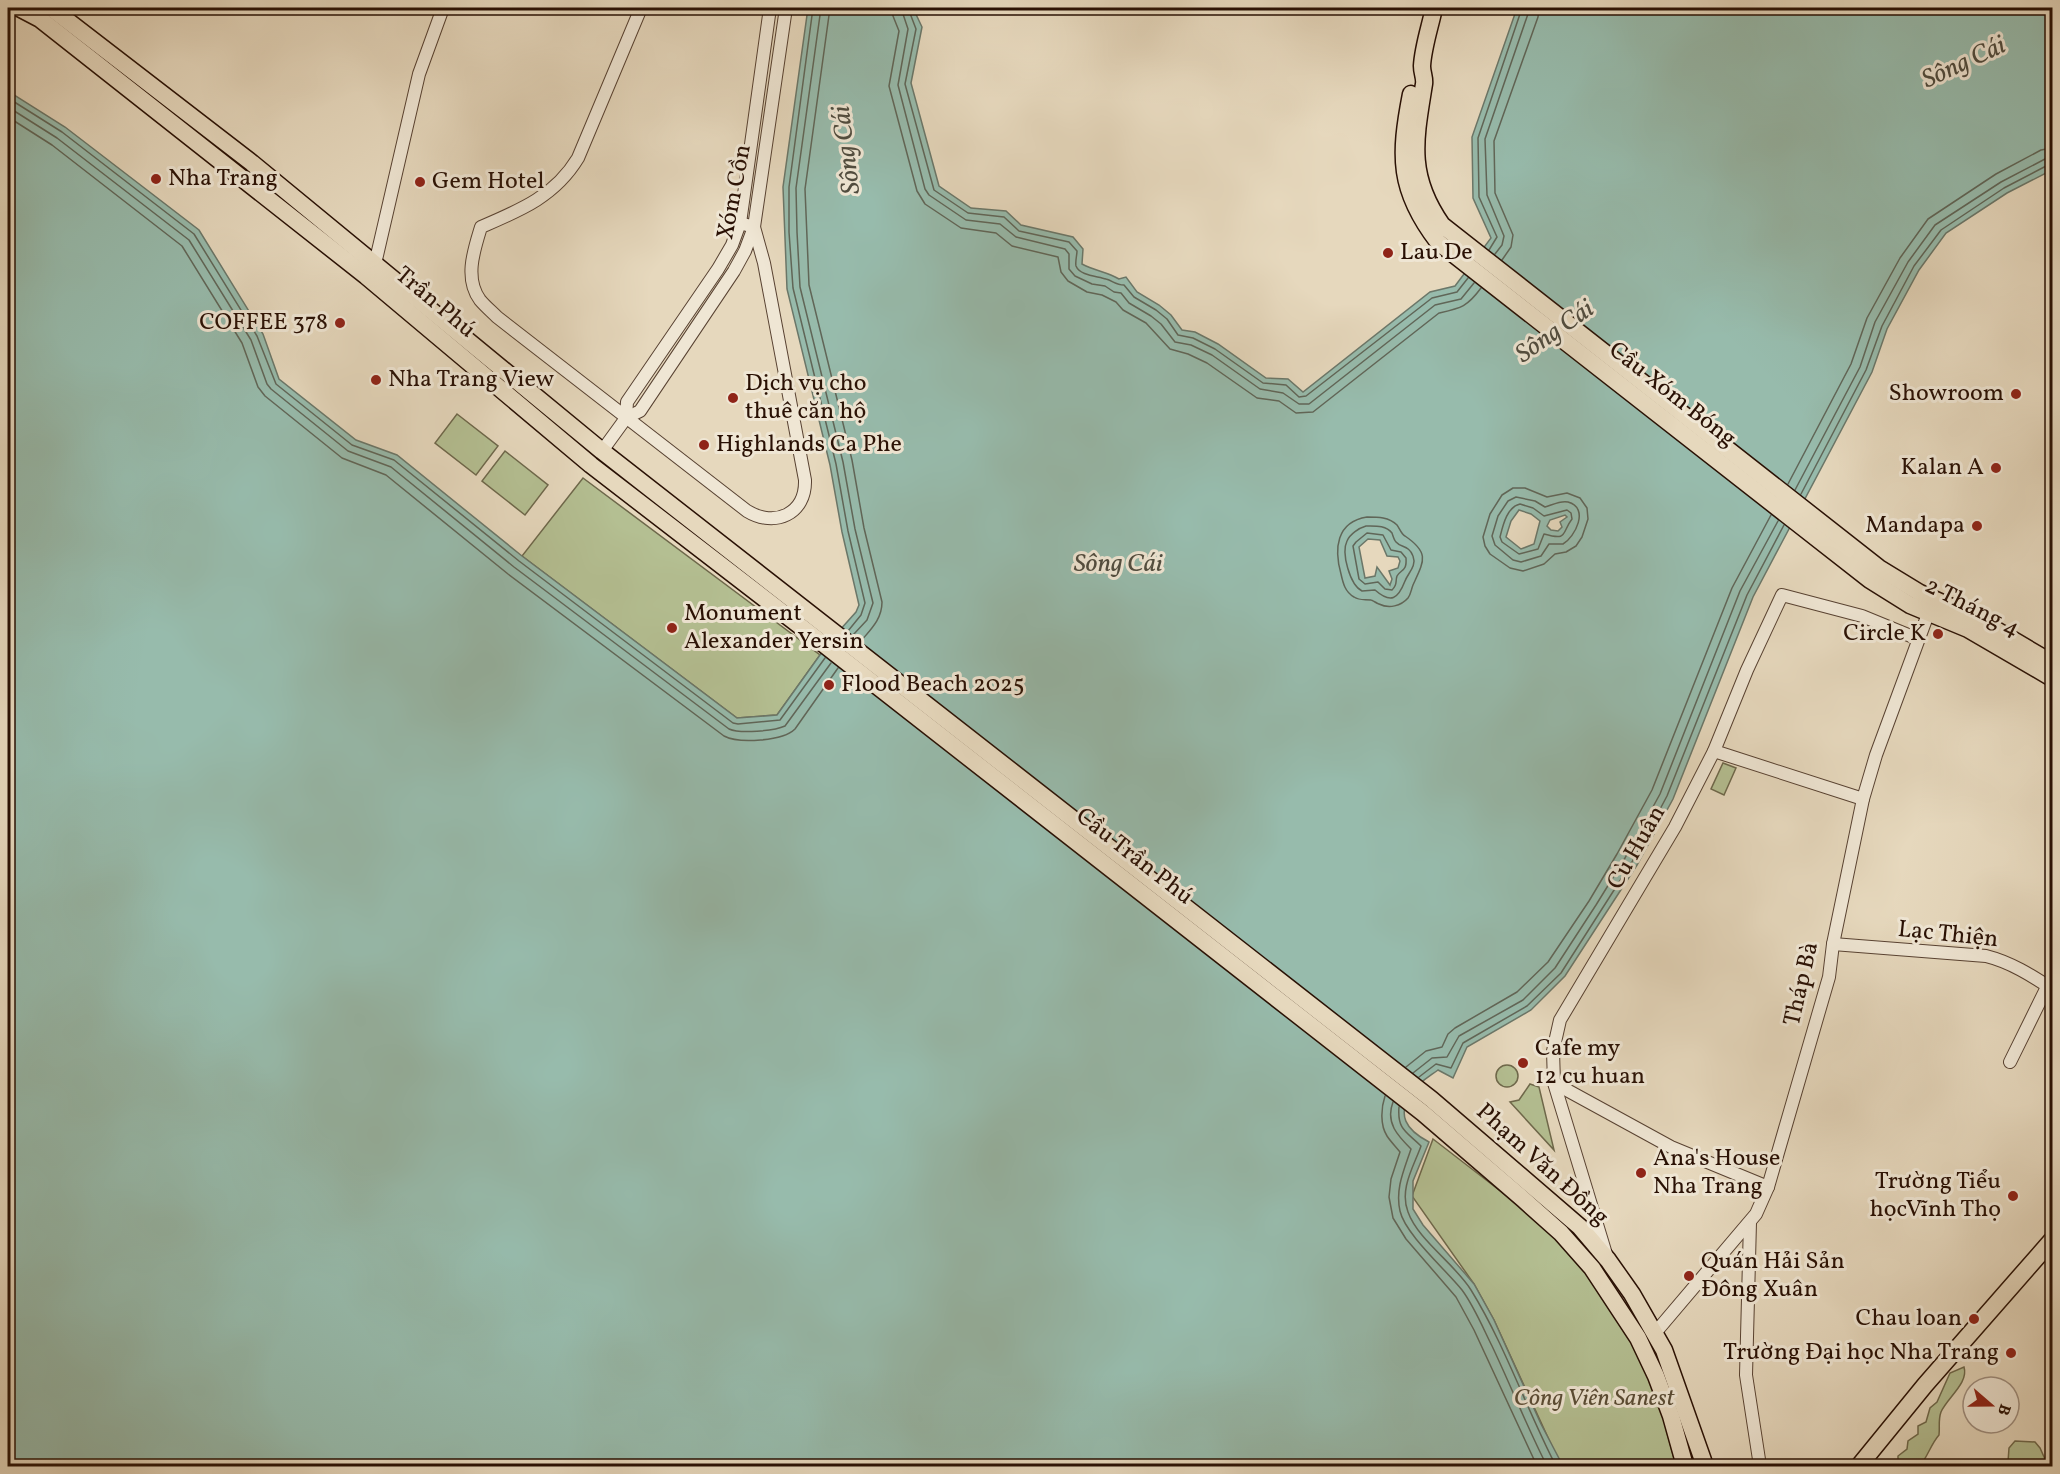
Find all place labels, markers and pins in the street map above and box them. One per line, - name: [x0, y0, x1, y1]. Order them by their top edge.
- place label: Nha Trang: [168, 162, 278, 196]
- place label: Gem Hotel: [432, 165, 545, 199]
- marker: Nha Trang: [149, 172, 163, 186]
- marker: Gem Hotel: [413, 175, 427, 189]
- place label: Lau De: [1400, 236, 1473, 270]
- marker: Lau De: [1381, 246, 1395, 260]
- place label: COFFEE 378: [199, 306, 328, 340]
- marker: COFFEE 378: [333, 316, 347, 330]
- place label: Nha Trang View: [388, 363, 555, 397]
- place label: Dịch vụ cho thuê căn hộ: [745, 367, 866, 429]
- marker: Nha Trang View: [369, 373, 383, 387]
- place label: Showroom: [1889, 377, 2004, 411]
- marker: Showroom: [2009, 387, 2023, 401]
- marker: Dịch vụ cho thuê căn hộ: [726, 391, 740, 405]
- place label: Highlands Ca Phe: [716, 428, 902, 462]
- marker: Highlands Ca Phe: [697, 438, 711, 452]
- place label: Kalan A: [1901, 451, 1984, 485]
- marker: Kalan A: [1989, 461, 2003, 475]
- place label: Mandapa: [1865, 509, 1965, 543]
- marker: Mandapa: [1970, 519, 1984, 533]
- place label: Monument Alexander Yersin: [684, 597, 864, 659]
- place label: Circle K: [1843, 617, 1926, 651]
- marker: Monument Alexander Yersin: [665, 621, 679, 635]
- marker: Circle K: [1931, 627, 1945, 641]
- place label: Flood Beach 2025: [841, 668, 1025, 702]
- marker: Flood Beach 2025: [822, 678, 836, 692]
- place label: Cafe my 12 cu huan: [1535, 1032, 1645, 1094]
- marker: Cafe my 12 cu huan: [1516, 1056, 1530, 1070]
- place label: Ana's House Nha Trang: [1653, 1142, 1780, 1204]
- place label: Trường Tiểu họcVĩnh Thọ: [1870, 1165, 2001, 1227]
- marker: Ana's House Nha Trang: [1634, 1166, 1648, 1180]
- marker: Trường Tiểu họcVĩnh Thọ: [2006, 1189, 2020, 1203]
- place label: Quán Hải Sản Đông Xuân: [1701, 1245, 1845, 1307]
- marker: Quán Hải Sản Đông Xuân: [1682, 1269, 1696, 1283]
- place label: Chau loan: [1856, 1302, 1962, 1336]
- marker: Chau loan: [1967, 1312, 1981, 1326]
- place label: Trường Đại học Nha Trang: [1723, 1336, 1999, 1370]
- marker: Trường Đại học Nha Trang: [2004, 1346, 2018, 1360]

